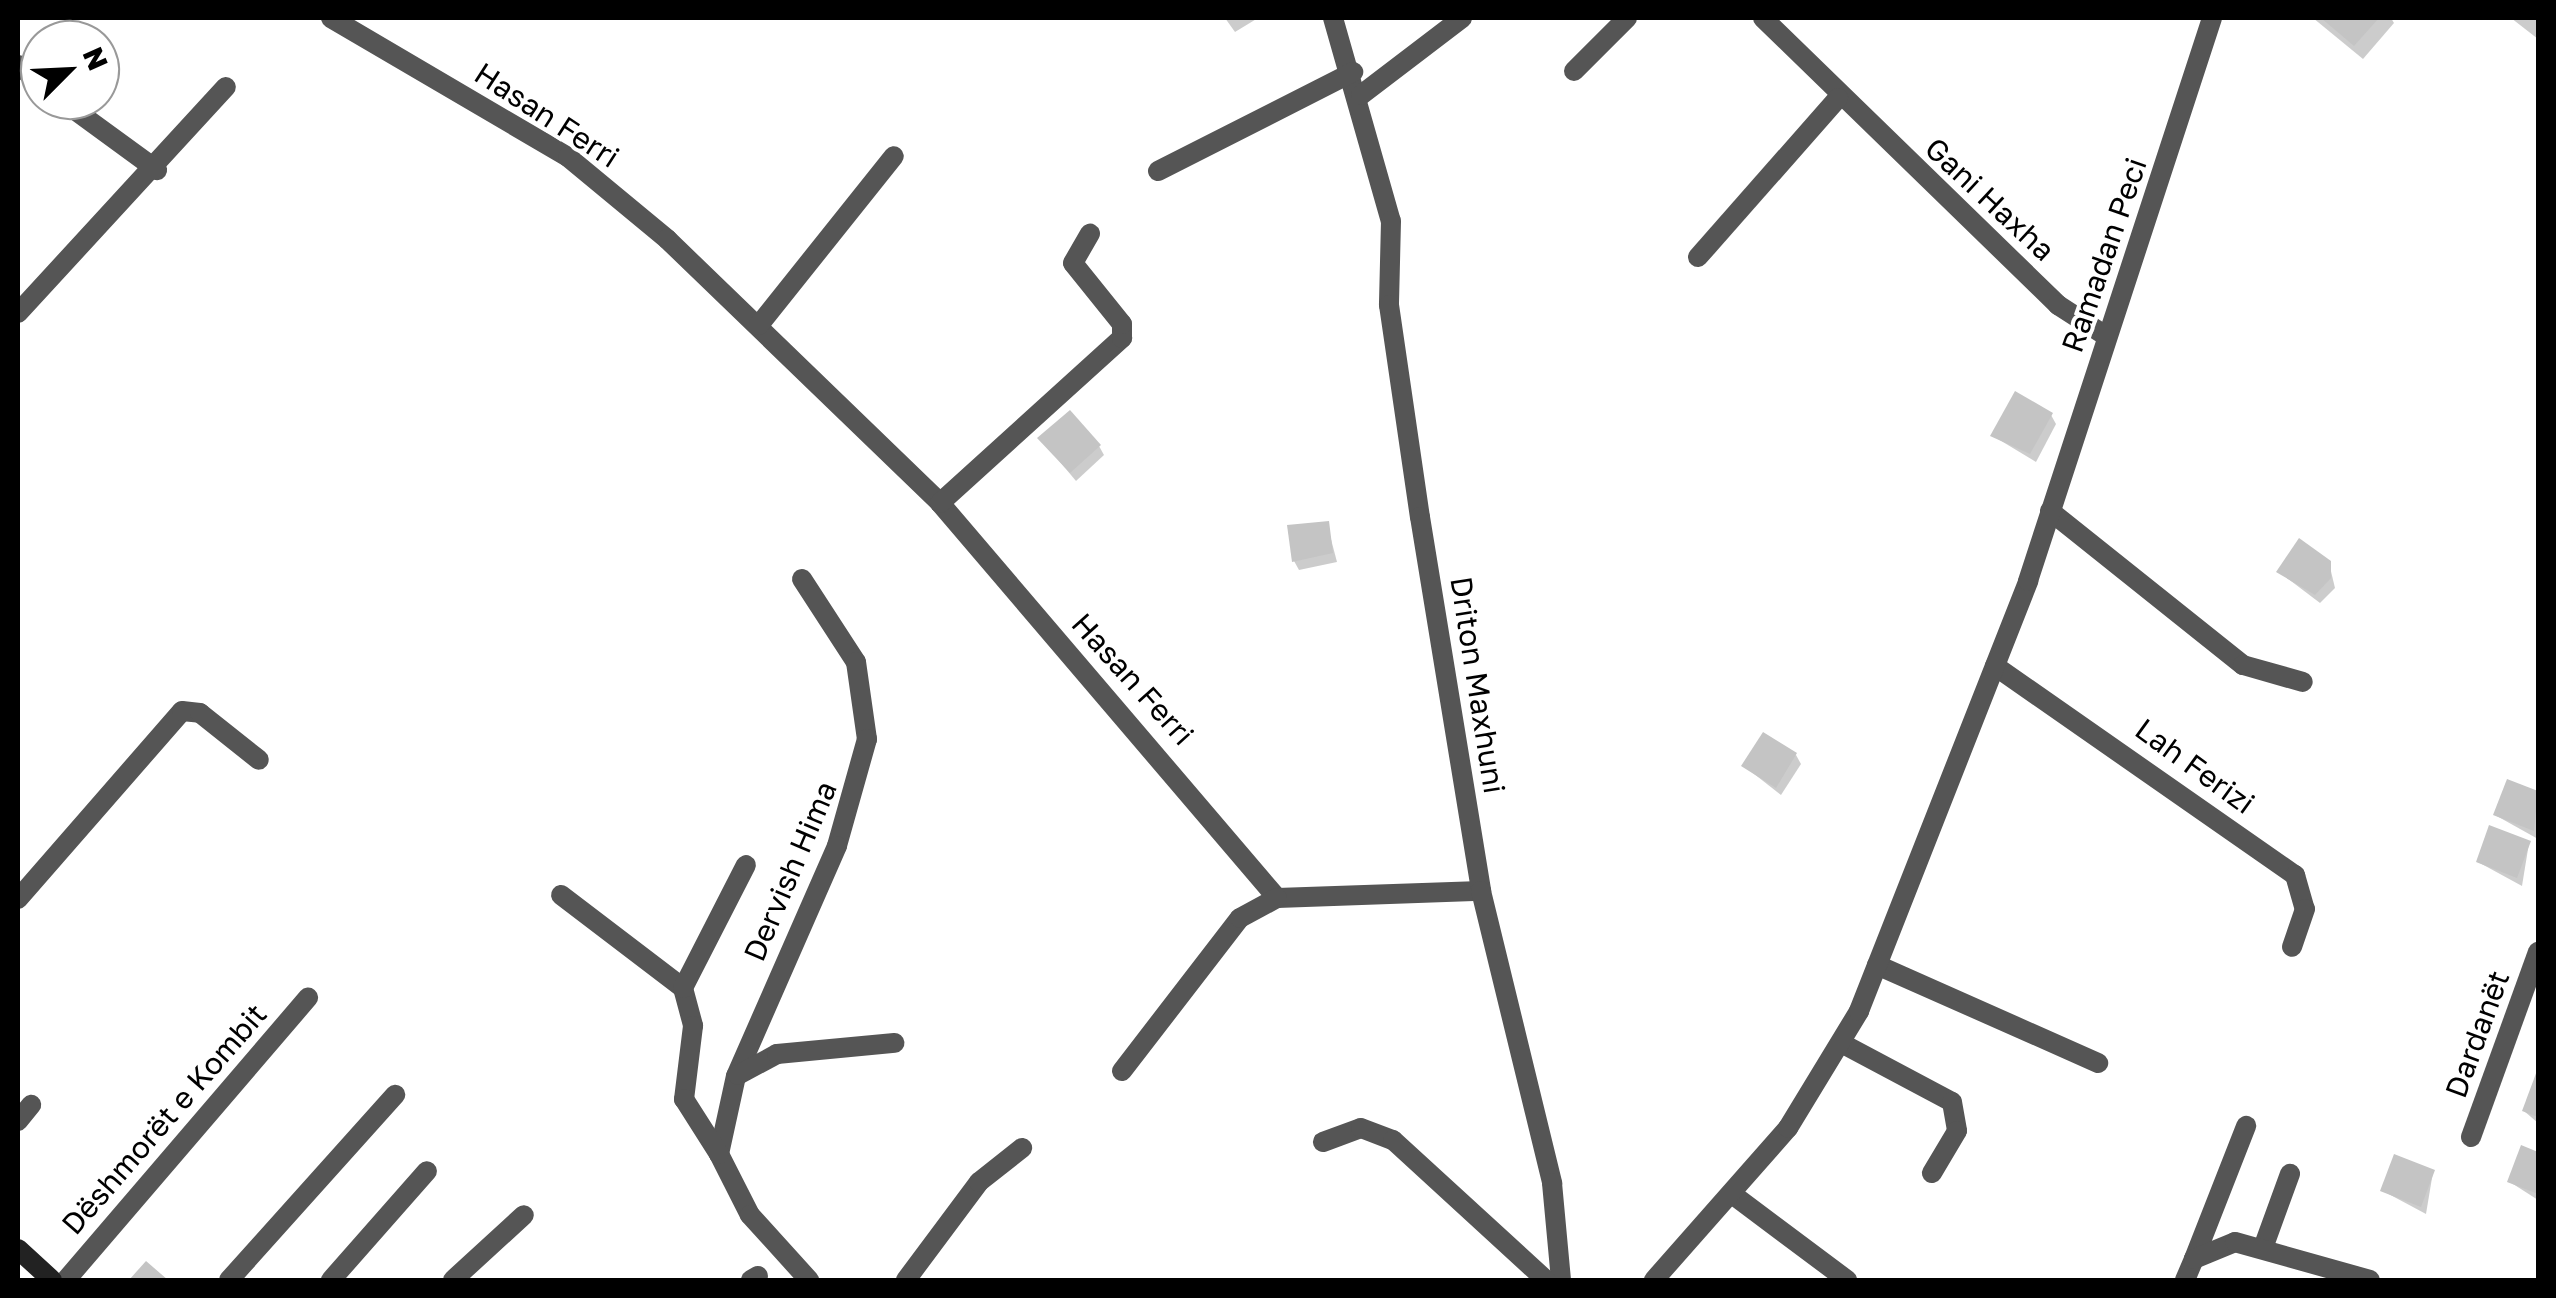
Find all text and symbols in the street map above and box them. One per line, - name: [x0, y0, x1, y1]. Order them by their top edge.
- north arrow: [20, 20, 120, 120]
- text: N: [77, 42, 115, 75]
- street label: Hasan Ferri: [468, 55, 626, 175]
- street label: Gani Haxha: [1918, 130, 2062, 268]
- street label: Ramadan Peci: [2054, 153, 2154, 357]
- street label: Driton Maxhuni: [1443, 574, 1513, 796]
- street label: Hasan Ferri: [1064, 606, 1202, 752]
- street label: Lah Ferizi: [2128, 711, 2262, 821]
- street label: Dervish Hima: [736, 776, 844, 966]
- street label: Dardanët: [2437, 966, 2517, 1102]
- street label: Dëshmorët e Kombit: [54, 996, 274, 1242]

